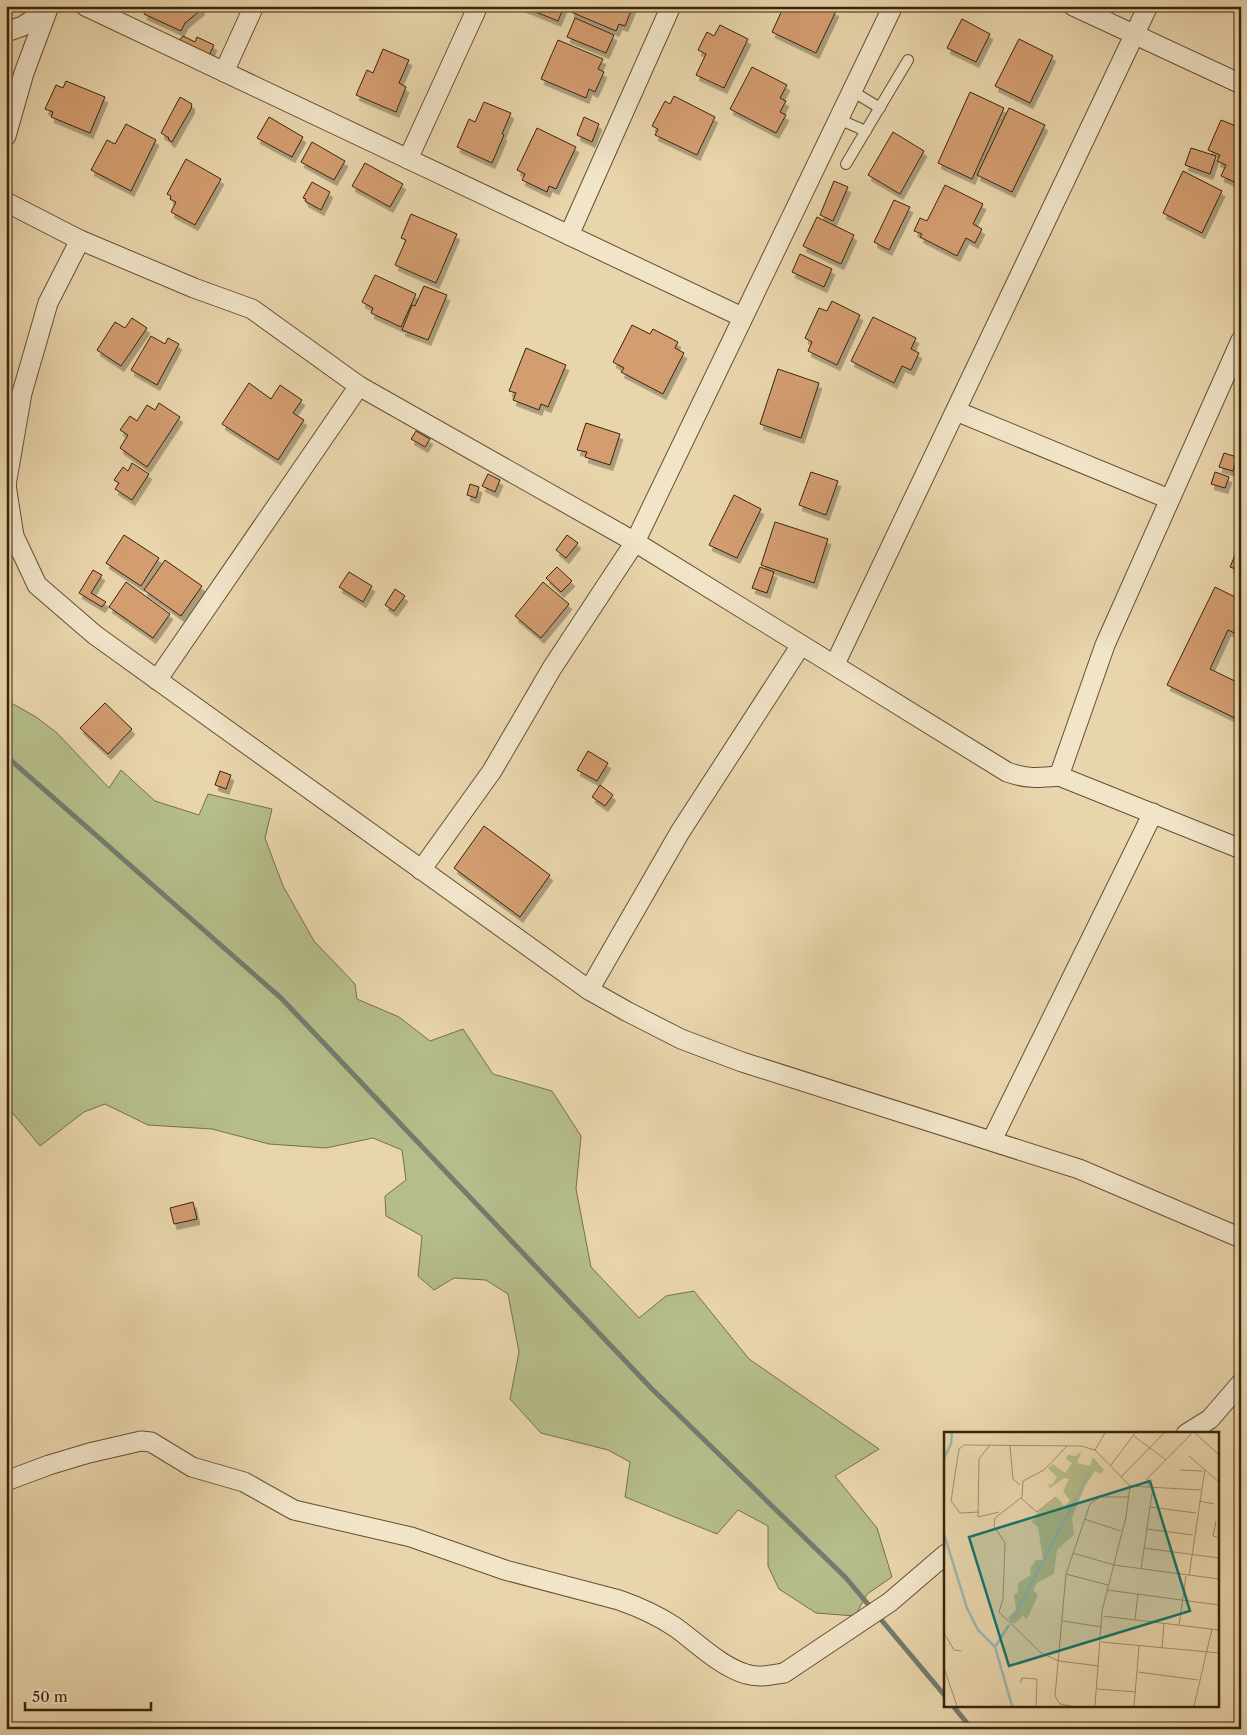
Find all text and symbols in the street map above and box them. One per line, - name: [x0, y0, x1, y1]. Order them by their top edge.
- inset map: [944, 1432, 1220, 1708]
- scale bar: [25, 1680, 151, 1712]
- text: 50 m: [32, 1687, 68, 1706]

